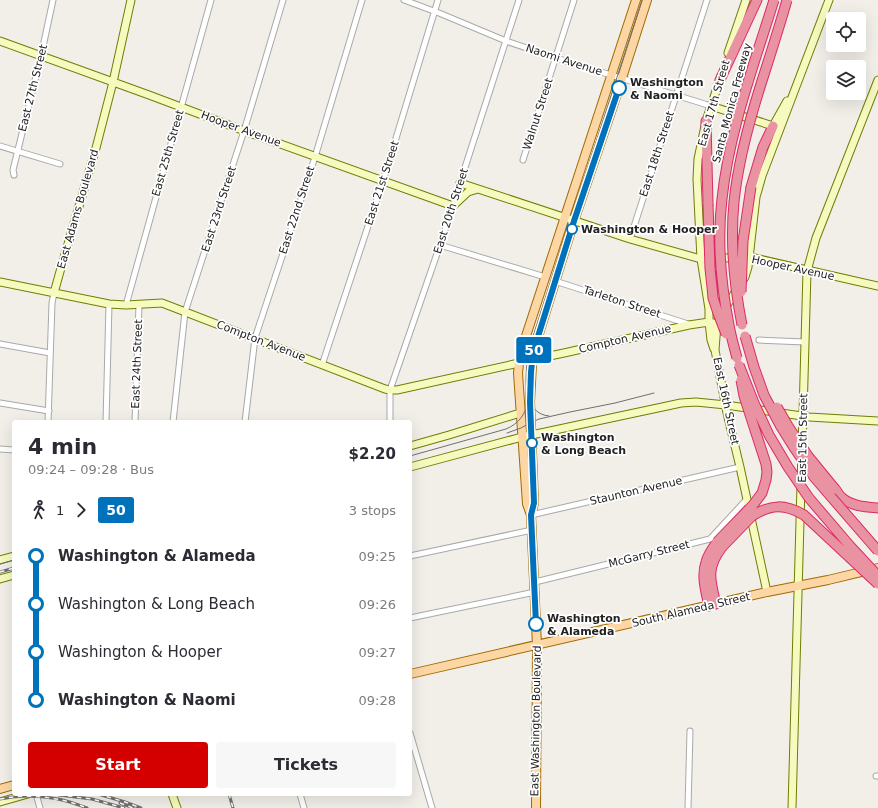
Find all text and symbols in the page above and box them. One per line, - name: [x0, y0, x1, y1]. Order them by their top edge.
- map controls: [826, 12, 866, 100]
- button: locate: [826, 12, 866, 52]
- street label: Naomi Avenue: [524, 41, 604, 79]
- street label: Santa Monica Freeway: [710, 41, 754, 164]
- street label: East 27th Street: [16, 42, 50, 133]
- street label: East 17th Street: [695, 58, 733, 148]
- button: layers: [826, 60, 866, 100]
- street label: Walnut Street: [520, 76, 556, 152]
- place label: Washington & Naomi: [630, 76, 704, 102]
- marker: Washington & Naomi: [611, 80, 627, 96]
- street label: East 25th Street: [149, 108, 187, 198]
- street label: Hooper Avenue: [199, 108, 283, 150]
- street label: East 18th Street: [637, 109, 677, 199]
- street label: East 21st Street: [362, 138, 402, 227]
- street label: East Adams Boulevard: [55, 148, 101, 270]
- street label: East 23rd Street: [199, 164, 239, 254]
- street label: East 22nd Street: [277, 164, 318, 256]
- street label: East 20th Street: [431, 166, 471, 256]
- marker: Washington & Hooper: [566, 223, 578, 235]
- place label: Washington & Hooper: [581, 223, 718, 236]
- street label: Hooper Avenue: [750, 253, 836, 283]
- street label: Tarleton Street: [581, 283, 663, 321]
- street label: East 24th Street: [129, 318, 145, 409]
- street label: Compton Avenue: [215, 318, 308, 364]
- street label: Compton Avenue: [577, 322, 673, 356]
- line badge: 50: [516, 337, 552, 363]
- text: 50: [524, 342, 544, 358]
- street label: East 16th Street: [710, 356, 742, 447]
- street label: East 15th Street: [796, 392, 810, 483]
- place label: Washington & Long Beach: [541, 431, 626, 457]
- text: 4 min: [28, 434, 97, 459]
- marker: Washington & Long Beach: [526, 437, 538, 449]
- text: $2.20: [349, 445, 396, 463]
- text: 09:24 – 09:28 · Bus: [28, 462, 154, 477]
- street label: Staunton Avenue: [589, 474, 684, 508]
- icon: walk: [28, 499, 50, 521]
- icon: forward: [70, 499, 92, 521]
- text: 50: [106, 502, 126, 518]
- text: 1: [56, 503, 64, 518]
- text: 3 stops: [349, 503, 396, 518]
- street label: McGarry Street: [607, 537, 692, 570]
- text: Washington & Alameda: [58, 547, 256, 565]
- text: 09:25: [359, 549, 396, 564]
- street label: South Alameda Street: [631, 590, 752, 630]
- text: Washington & Long Beach: [58, 595, 255, 613]
- text: 09:26: [359, 597, 396, 612]
- place label: Washington & Alameda: [547, 612, 621, 638]
- marker: Washington & Alameda: [528, 616, 544, 632]
- text: Washington & Hooper: [58, 643, 222, 661]
- text: 09:27: [359, 645, 396, 660]
- street label: East Washington Boulevard: [528, 645, 544, 797]
- text: Washington & Naomi: [58, 691, 236, 709]
- text: 09:28: [359, 693, 396, 708]
- button: Start: [28, 742, 208, 788]
- button: Tickets: [216, 742, 396, 788]

